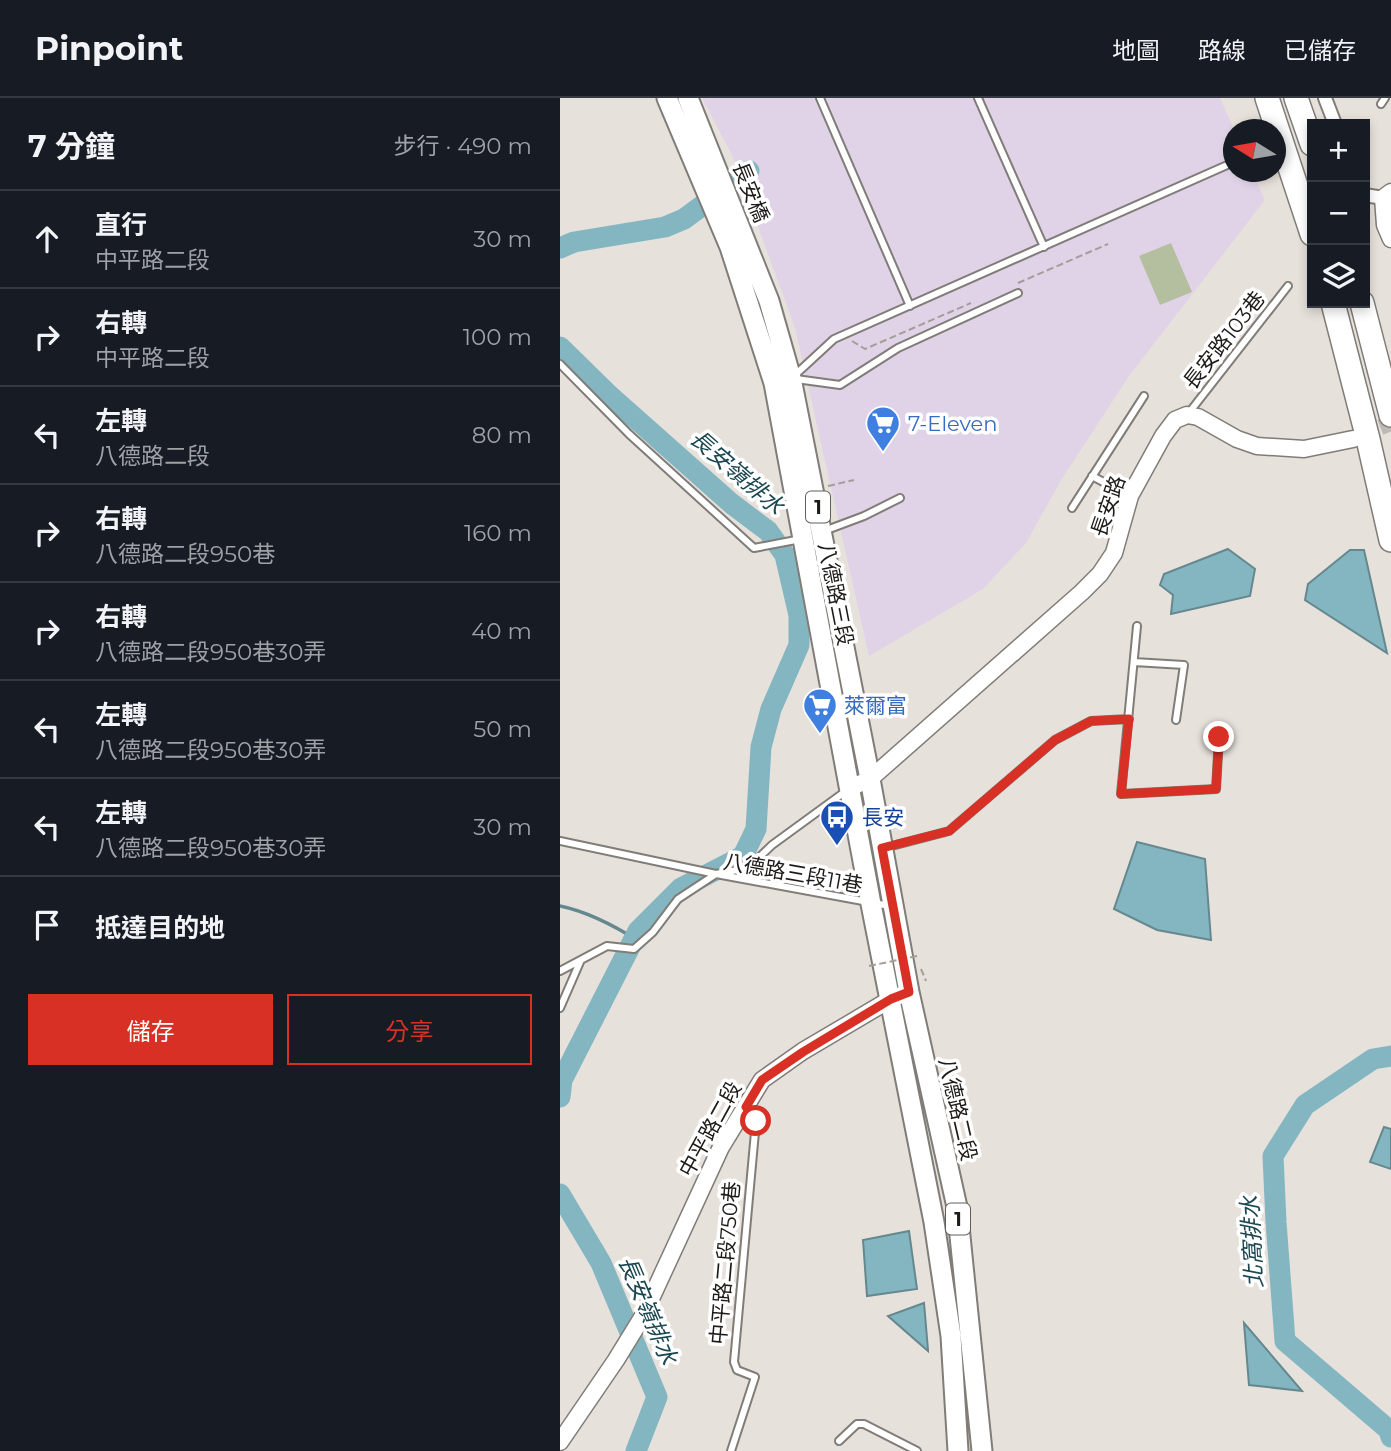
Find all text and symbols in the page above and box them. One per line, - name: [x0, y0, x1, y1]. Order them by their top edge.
- text: Pinpoint: [35, 28, 183, 68]
- text: 地圖: [1112, 36, 1160, 65]
- text: 路線: [1198, 36, 1246, 65]
- text: 已儲存: [1284, 36, 1356, 65]
- north arrow: [1223, 119, 1286, 182]
- map controls: [1307, 119, 1370, 308]
- button: +: [1307, 119, 1370, 182]
- text: 7 分鐘: [28, 128, 115, 165]
- text: 步行 · 490 m: [393, 132, 532, 160]
- street label: 長安橋: [728, 158, 774, 226]
- button: −: [1307, 182, 1370, 245]
- text: 直行: [95, 209, 147, 241]
- icon: ahead: [28, 220, 66, 258]
- text: 30 m: [473, 225, 532, 253]
- button: layers: [1307, 245, 1370, 308]
- text: 中平路二段: [95, 246, 210, 274]
- street label: 長安路103巷: [1178, 286, 1270, 394]
- text: 右轉: [95, 307, 147, 339]
- icon: right: [28, 318, 66, 356]
- text: 100 m: [463, 323, 532, 351]
- text: 中平路二段: [95, 344, 210, 372]
- supermarket icon: 7-Eleven: [864, 404, 902, 453]
- text: 左轉: [95, 405, 147, 437]
- place label: 7-Eleven: [908, 411, 997, 436]
- icon: left: [28, 416, 66, 454]
- text: 80 m: [472, 421, 532, 449]
- water label: 長安嶺排水: [684, 424, 790, 521]
- text: 八德路二段: [95, 442, 210, 470]
- street label: 長安路: [1086, 472, 1130, 540]
- road number: 1: [806, 492, 830, 522]
- text: 右轉: [95, 503, 147, 535]
- icon: right: [28, 514, 66, 552]
- text: 160 m: [464, 519, 532, 547]
- text: 八德路二段950巷: [95, 540, 275, 568]
- street label: 八德路三段: [814, 540, 858, 648]
- text: 右轉: [95, 601, 147, 633]
- icon: right: [28, 612, 66, 650]
- text: 40 m: [471, 617, 532, 645]
- text: 八德路二段950巷30弄: [95, 638, 326, 666]
- supermarket icon: 萊爾富: [801, 686, 839, 735]
- place label: 萊爾富: [844, 693, 907, 718]
- text: 左轉: [95, 699, 147, 731]
- icon: left: [28, 710, 66, 748]
- text: 50 m: [473, 715, 532, 743]
- route end: [1203, 721, 1234, 752]
- text: 八德路二段950巷30弄: [95, 736, 326, 764]
- text: 左轉: [95, 797, 147, 829]
- bus stop icon: 長安: [818, 798, 856, 847]
- place label: 長安: [862, 805, 904, 830]
- icon: left: [28, 808, 66, 846]
- text: 30 m: [473, 813, 532, 841]
- text: 八德路二段950巷30弄: [95, 834, 326, 862]
- street label: 八德路三段11巷: [721, 848, 865, 898]
- icon: arrive: [28, 906, 66, 944]
- text: 抵達目的地: [95, 912, 225, 944]
- button: 儲存: [28, 994, 273, 1065]
- button: 分享: [287, 994, 532, 1065]
- street label: 八德路二段: [934, 1055, 982, 1163]
- street label: 中平路二段: [674, 1077, 746, 1181]
- route start: [740, 1105, 771, 1136]
- street label: 中平路二段750巷: [705, 1180, 745, 1346]
- water label: 北窩排水: [1236, 1194, 1268, 1289]
- road number: 1: [946, 1204, 970, 1234]
- water label: 長安嶺排水: [613, 1252, 684, 1369]

